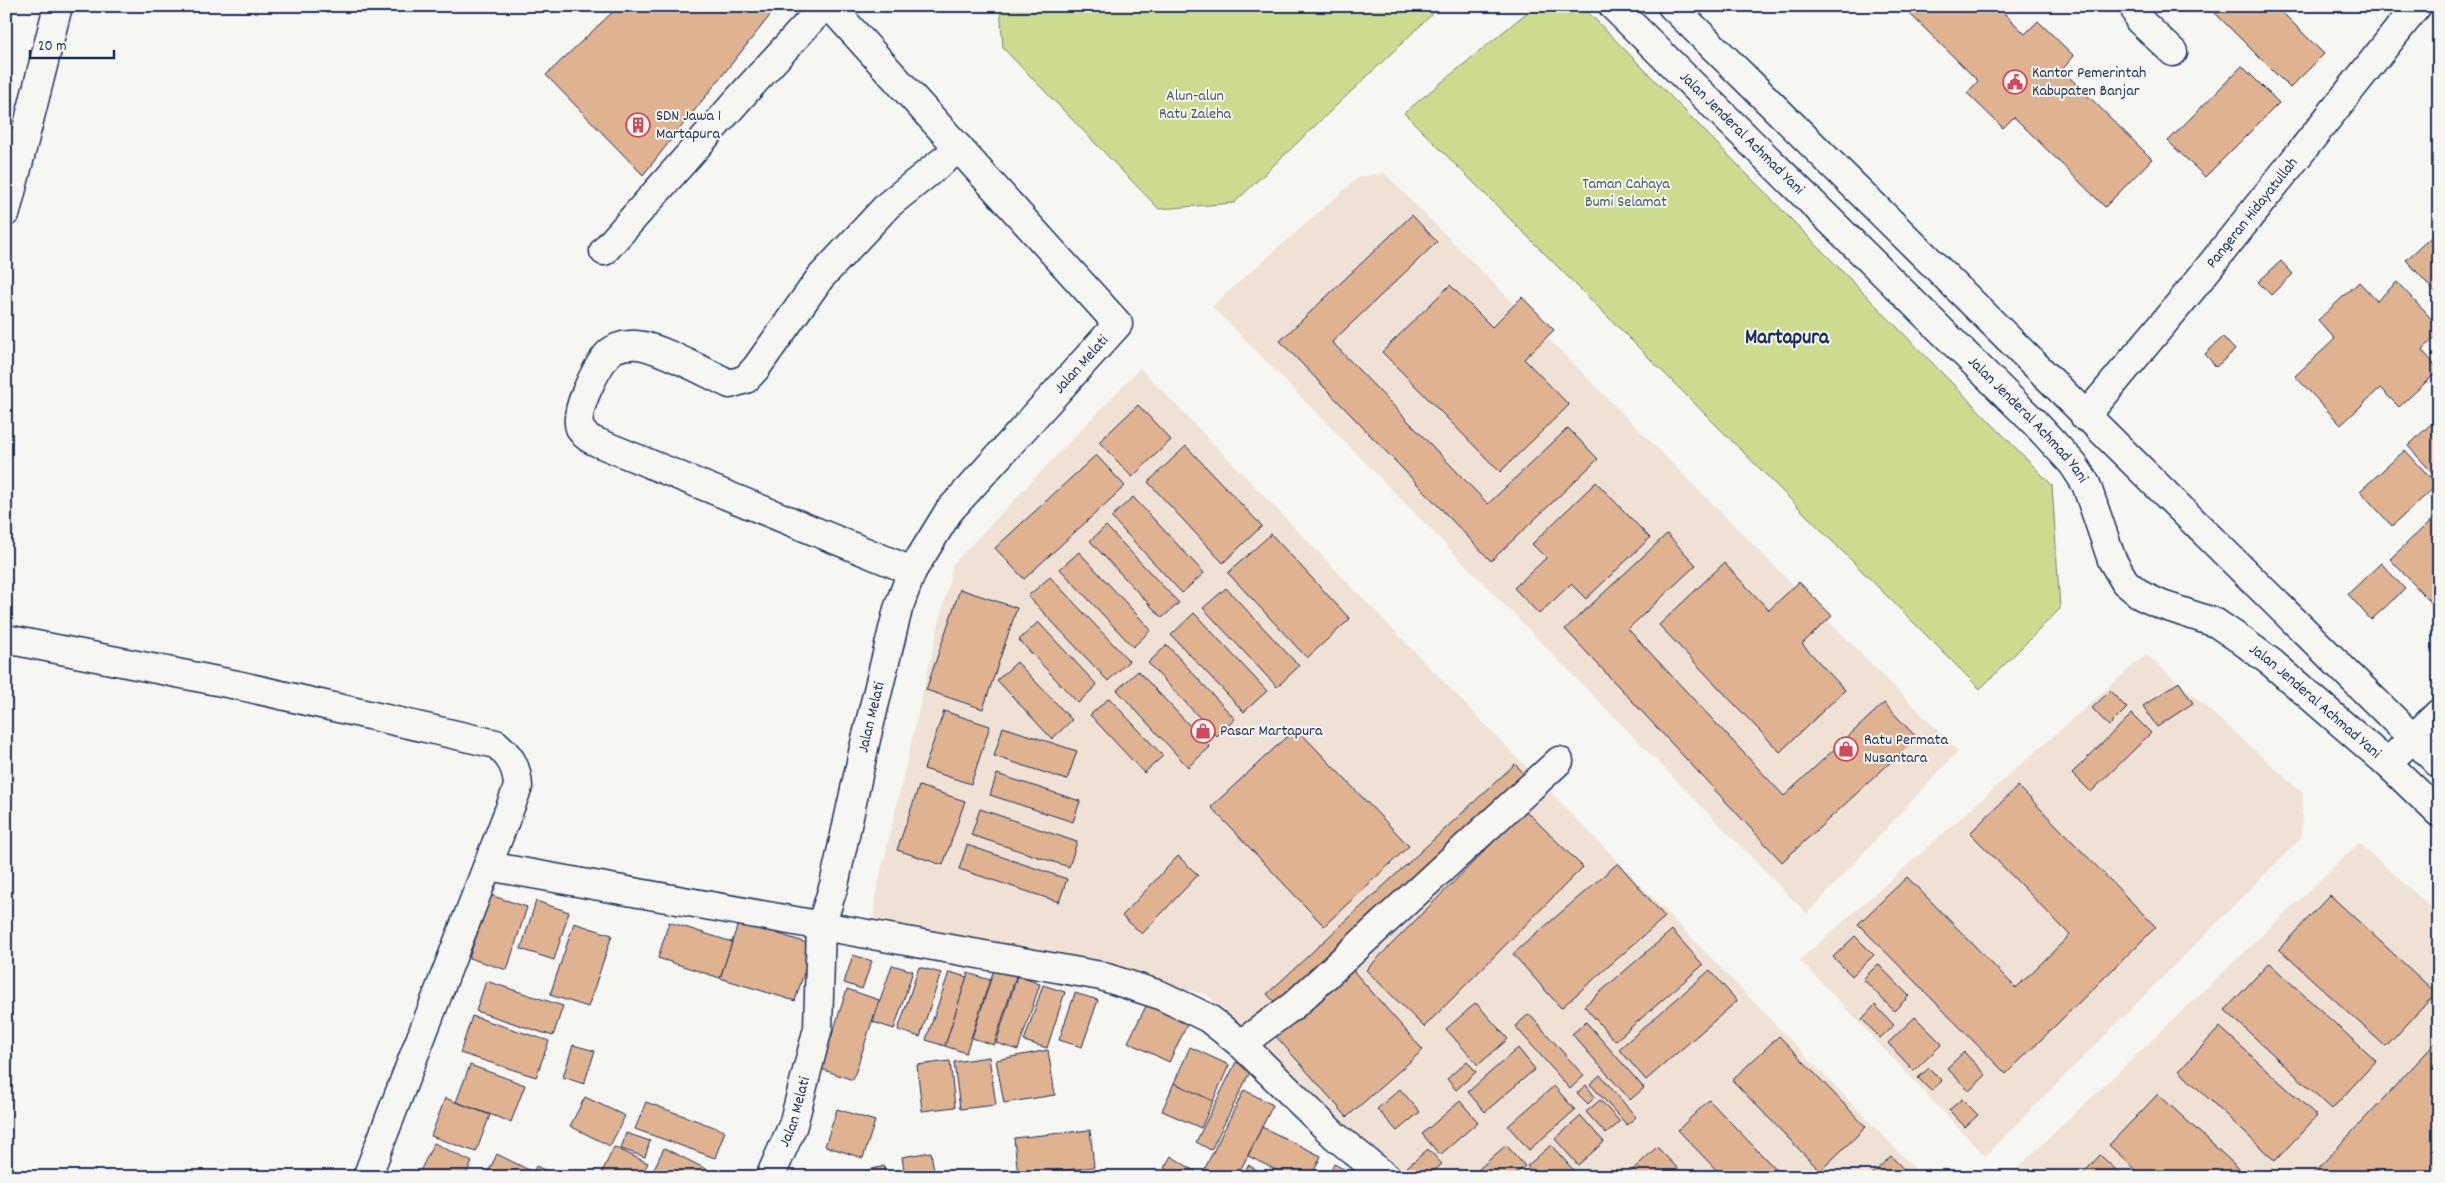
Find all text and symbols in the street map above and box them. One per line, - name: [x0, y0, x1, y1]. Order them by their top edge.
- scale bar: [30, 28, 114, 60]
- text: 20 m: [38, 36, 66, 58]
- place label: Kantor Pemerintah Kabupaten Banjar: [2032, 62, 2146, 103]
- street label: Jalan Jenderal Achmad Yani: [1674, 66, 1809, 200]
- public building icon: Kantor Pemerintah Kabupaten Banjar: [2002, 69, 2028, 95]
- park label: Alun-alun Ratu Zaleha: [1159, 85, 1231, 126]
- place label: SDN Jawa 1 Martapura: [656, 105, 721, 146]
- building icon: SDN Jawa 1 Martapura: [625, 112, 651, 138]
- street label: Pangeran Hidayatullah: [2201, 152, 2304, 273]
- park label: Taman Cahaya Bumi Selamat: [1582, 173, 1670, 214]
- district label: Martapura: [1745, 324, 1830, 354]
- street label: Jalan Melati: [1049, 330, 1114, 399]
- street label: Jalan Jenderal Achmad Yani: [1962, 351, 2094, 488]
- street label: Jalan Jenderal Achmad Yani: [2244, 638, 2386, 764]
- street label: Jalan Melati: [852, 679, 891, 755]
- shop icon: Pasar Martapura: [1190, 718, 1216, 744]
- place label: Pasar Martapura: [1220, 720, 1323, 743]
- place label: Ratu Permata Nusantara: [1864, 729, 1948, 770]
- shop icon: Ratu Permata Nusantara: [1833, 736, 1859, 762]
- street label: Jalan Melati: [773, 1074, 816, 1151]

